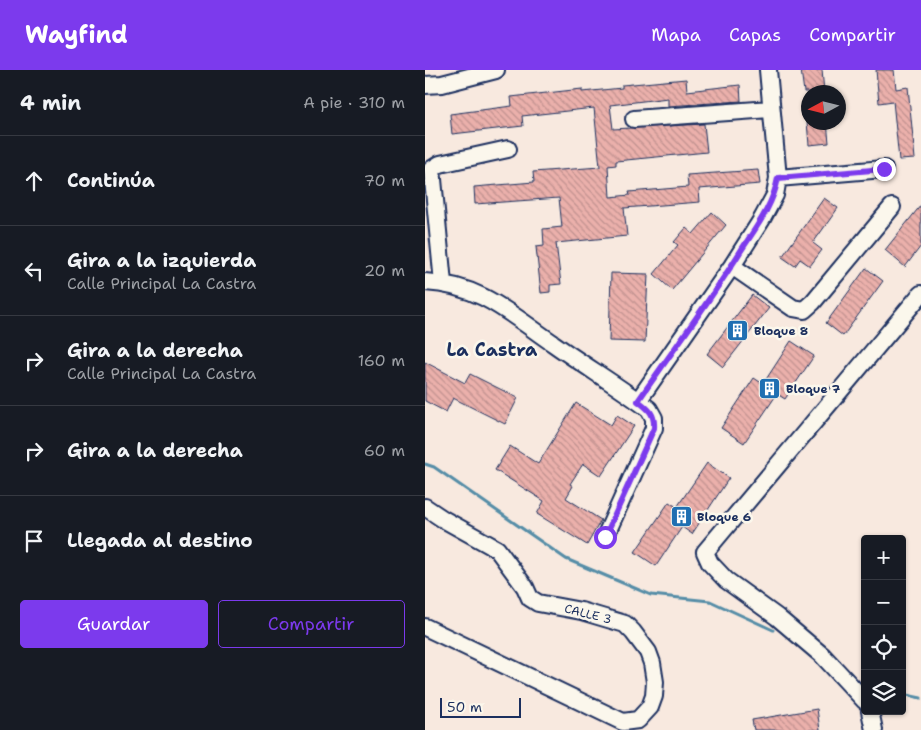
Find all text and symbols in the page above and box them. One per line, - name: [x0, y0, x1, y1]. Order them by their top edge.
- text: Wayfind: [25, 19, 128, 51]
- text: Mapa: [651, 23, 701, 47]
- text: Capas: [729, 23, 781, 47]
- text: Compartir: [809, 23, 896, 47]
- north arrow: [801, 85, 846, 130]
- text: 4 min: [20, 89, 81, 117]
- text: A pie · 310 m: [303, 92, 405, 113]
- route end: [873, 158, 896, 181]
- icon: ahead: [20, 167, 48, 195]
- text: Continúa: [67, 168, 155, 193]
- text: 70 m: [364, 170, 405, 191]
- text: Gira a la izquierda: [67, 248, 256, 273]
- icon: left: [20, 257, 48, 285]
- text: 20 m: [364, 260, 405, 281]
- text: Calle Principal La Castra: [67, 273, 256, 294]
- building icon: Bloque 8: [726, 319, 750, 343]
- place label: Bloque 8: [754, 323, 808, 339]
- text: Gira a la derecha: [67, 338, 243, 363]
- district label: La Castra: [447, 338, 538, 362]
- icon: right: [20, 347, 48, 375]
- text: 160 m: [358, 350, 405, 371]
- text: Calle Principal La Castra: [67, 363, 256, 384]
- building icon: Bloque 7: [758, 377, 782, 401]
- place label: Bloque 7: [786, 381, 841, 397]
- icon: right: [20, 437, 48, 465]
- text: Gira a la derecha: [67, 438, 243, 463]
- text: 60 m: [364, 440, 405, 461]
- building icon: Bloque 6: [669, 505, 693, 529]
- place label: Bloque 6: [697, 509, 751, 525]
- route start: [594, 526, 617, 549]
- icon: arrive: [20, 527, 48, 555]
- text: Llegada al destino: [67, 528, 253, 553]
- map controls: [861, 535, 906, 715]
- button: +: [861, 535, 906, 580]
- button: −: [861, 580, 906, 625]
- button: Guardar: [20, 600, 208, 648]
- button: Compartir: [218, 600, 405, 648]
- street label: CALLE 3: [563, 600, 613, 628]
- button: locate: [861, 625, 906, 670]
- button: layers: [861, 670, 906, 715]
- scale bar: [440, 695, 521, 718]
- text: 50 m: [447, 698, 482, 716]

